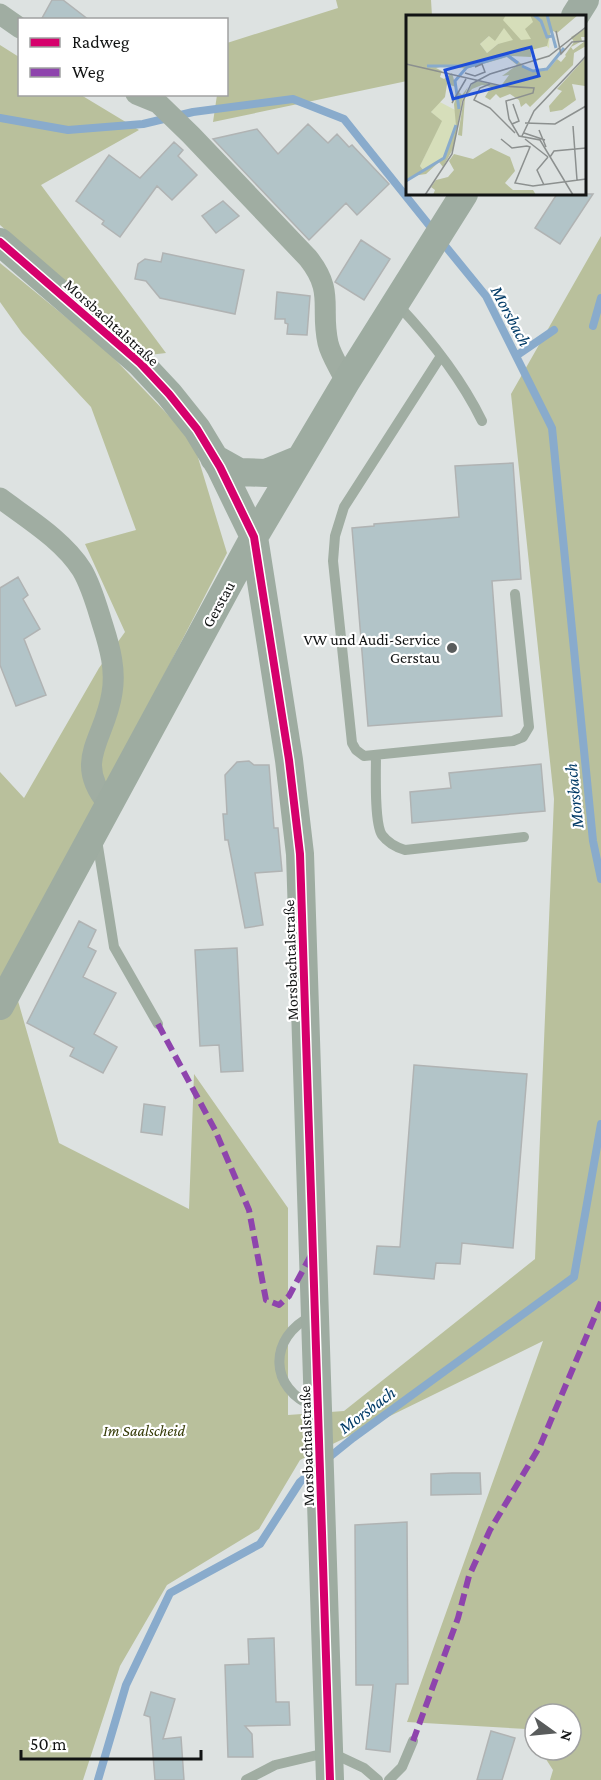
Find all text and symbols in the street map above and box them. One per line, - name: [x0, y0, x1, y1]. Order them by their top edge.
- inset map: [406, 15, 586, 195]
- legend: [18, 18, 228, 96]
- text: Radweg: [72, 32, 130, 52]
- text: Weg: [72, 62, 105, 82]
- street label: Morsbachtalstraße: [61, 276, 162, 369]
- water label: Morsbach: [486, 281, 535, 350]
- street label: Gerstau: [199, 578, 238, 630]
- place label: VW und Audi-Service Gerstau: [303, 631, 441, 666]
- marker: VW und Audi-Service Gerstau: [445, 641, 459, 655]
- water label: Morsbach: [561, 762, 587, 831]
- street label: Morsbachtalstraße: [280, 899, 301, 1021]
- water label: Morsbach: [334, 1382, 400, 1438]
- street label: Morsbachtalstraße: [296, 1385, 317, 1507]
- park label: Im Saalscheid: [103, 1422, 186, 1439]
- north arrow: [523, 1702, 583, 1762]
- scale bar: [21, 1723, 201, 1761]
- text: N: [557, 1728, 577, 1743]
- text: 50 m: [30, 1734, 67, 1754]

